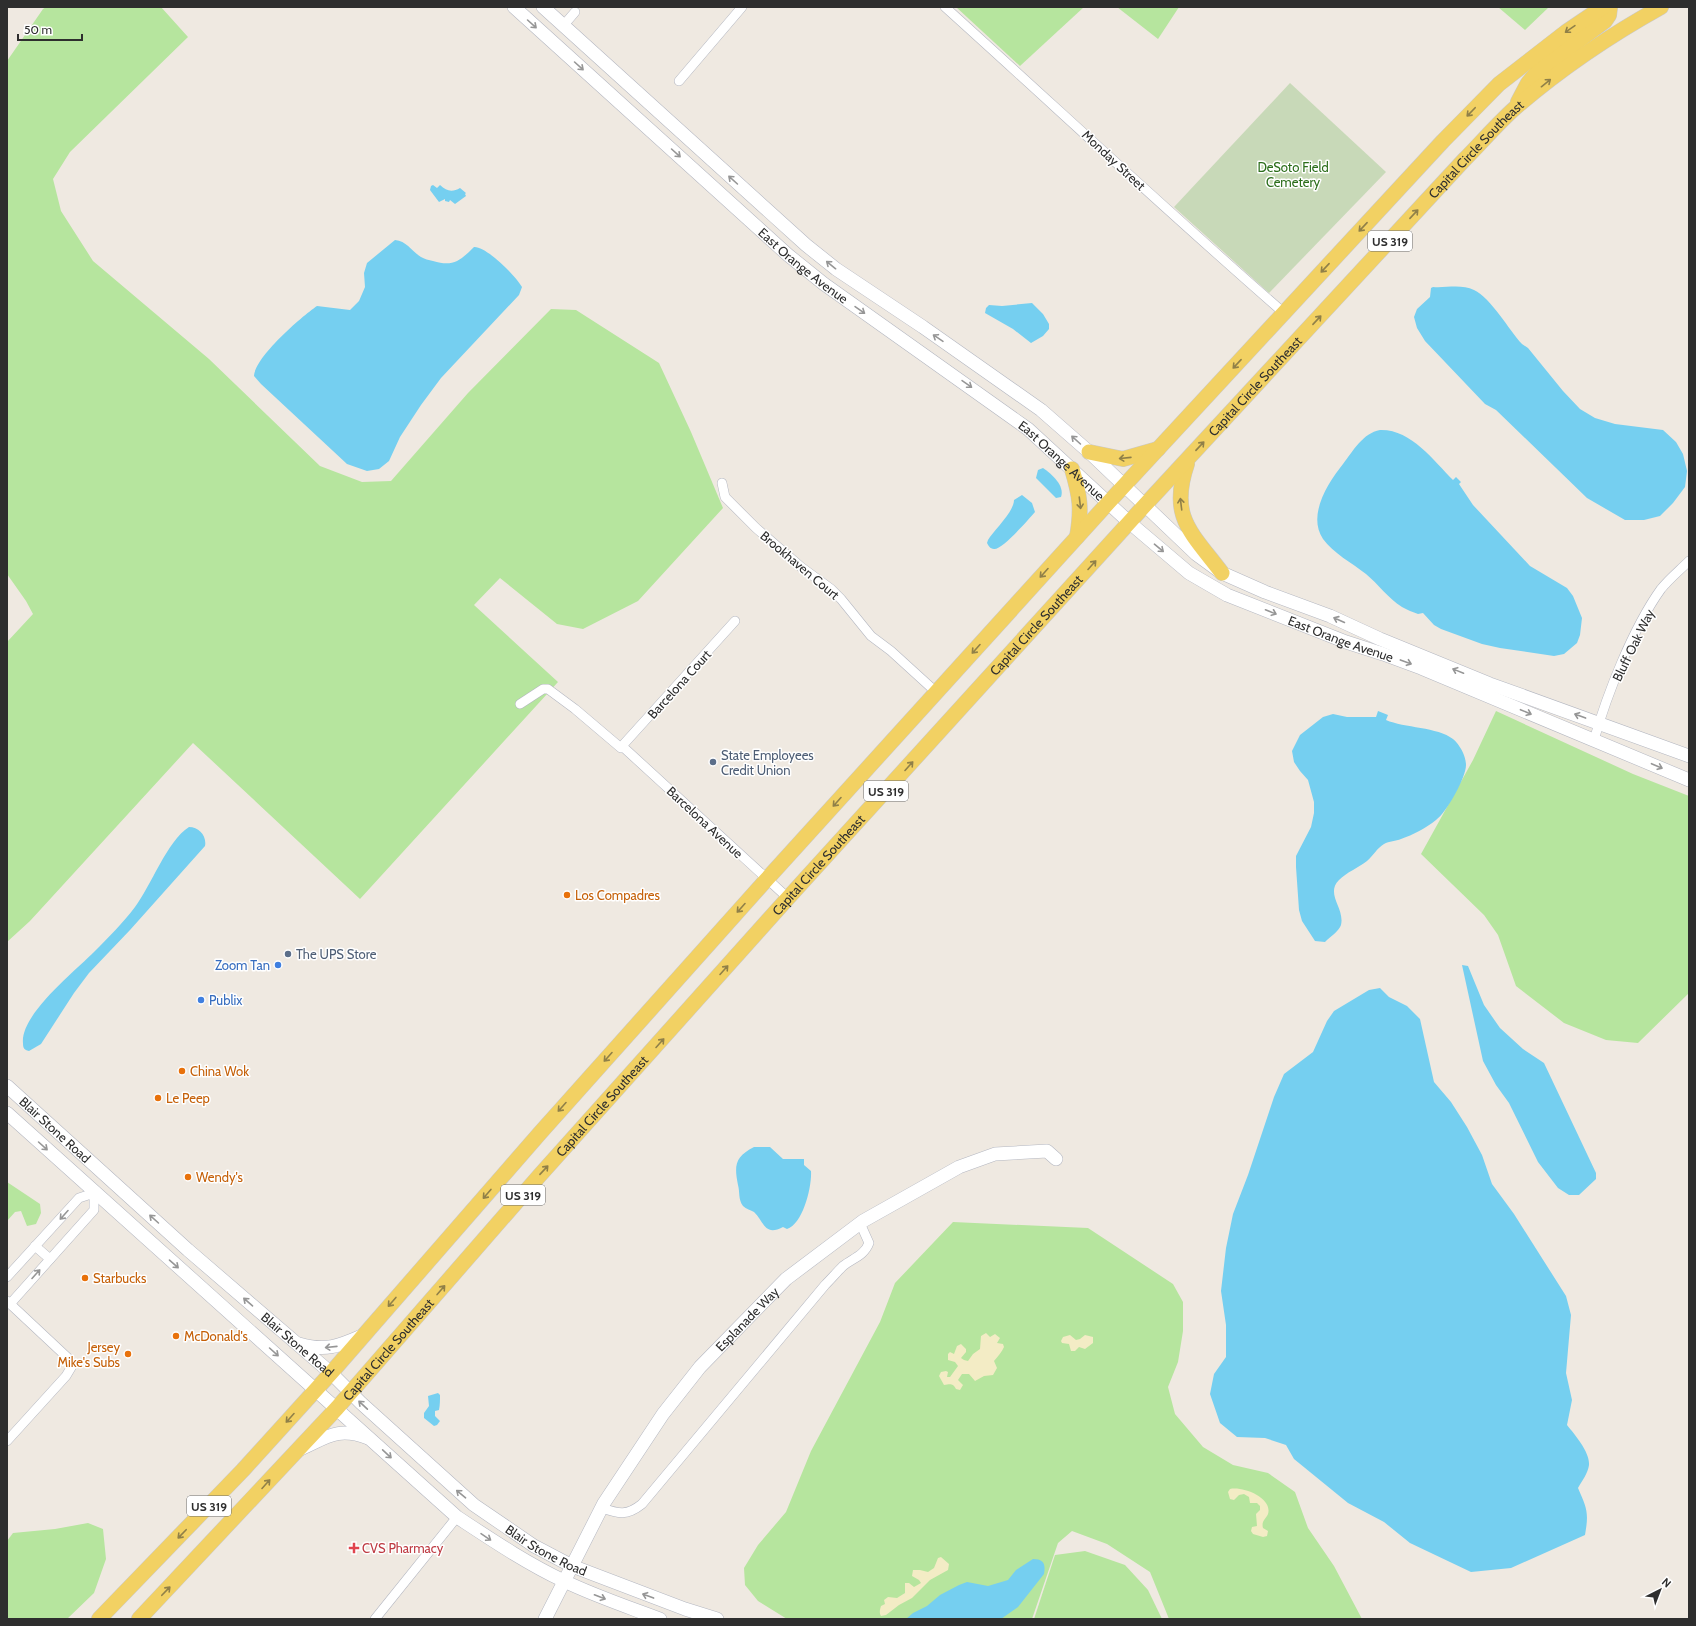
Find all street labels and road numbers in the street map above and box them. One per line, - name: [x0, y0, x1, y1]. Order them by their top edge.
- street label: Capital Circle Southeast: [1425, 96, 1527, 202]
- street label: Monday Street: [1079, 127, 1149, 194]
- street label: East Orange Avenue: [755, 224, 851, 307]
- road number: US 319: [1368, 231, 1412, 251]
- street label: Capital Circle Southeast: [1205, 332, 1305, 439]
- street label: East Orange Avenue: [1016, 417, 1108, 504]
- street label: Brookhaven Court: [757, 527, 843, 603]
- street label: Capital Circle Southeast: [986, 571, 1086, 679]
- street label: Bluff Oak Way: [1609, 606, 1658, 684]
- street label: East Orange Avenue: [1286, 612, 1396, 665]
- street label: Barcelona Court: [644, 646, 715, 722]
- road number: US 319: [864, 781, 908, 801]
- street label: Barcelona Avenue: [664, 783, 747, 862]
- street label: Capital Circle Southeast: [768, 811, 868, 918]
- street label: Capital Circle Southeast: [552, 1052, 652, 1160]
- street label: Blair Stone Road: [16, 1093, 94, 1166]
- road number: US 319: [501, 1185, 545, 1205]
- street label: Esplanade Way: [712, 1283, 782, 1354]
- street label: Capital Circle Southeast: [339, 1295, 437, 1404]
- street label: Blair Stone Road: [258, 1309, 337, 1380]
- road number: US 319: [187, 1496, 231, 1516]
- street label: Blair Stone Road: [503, 1521, 589, 1579]

